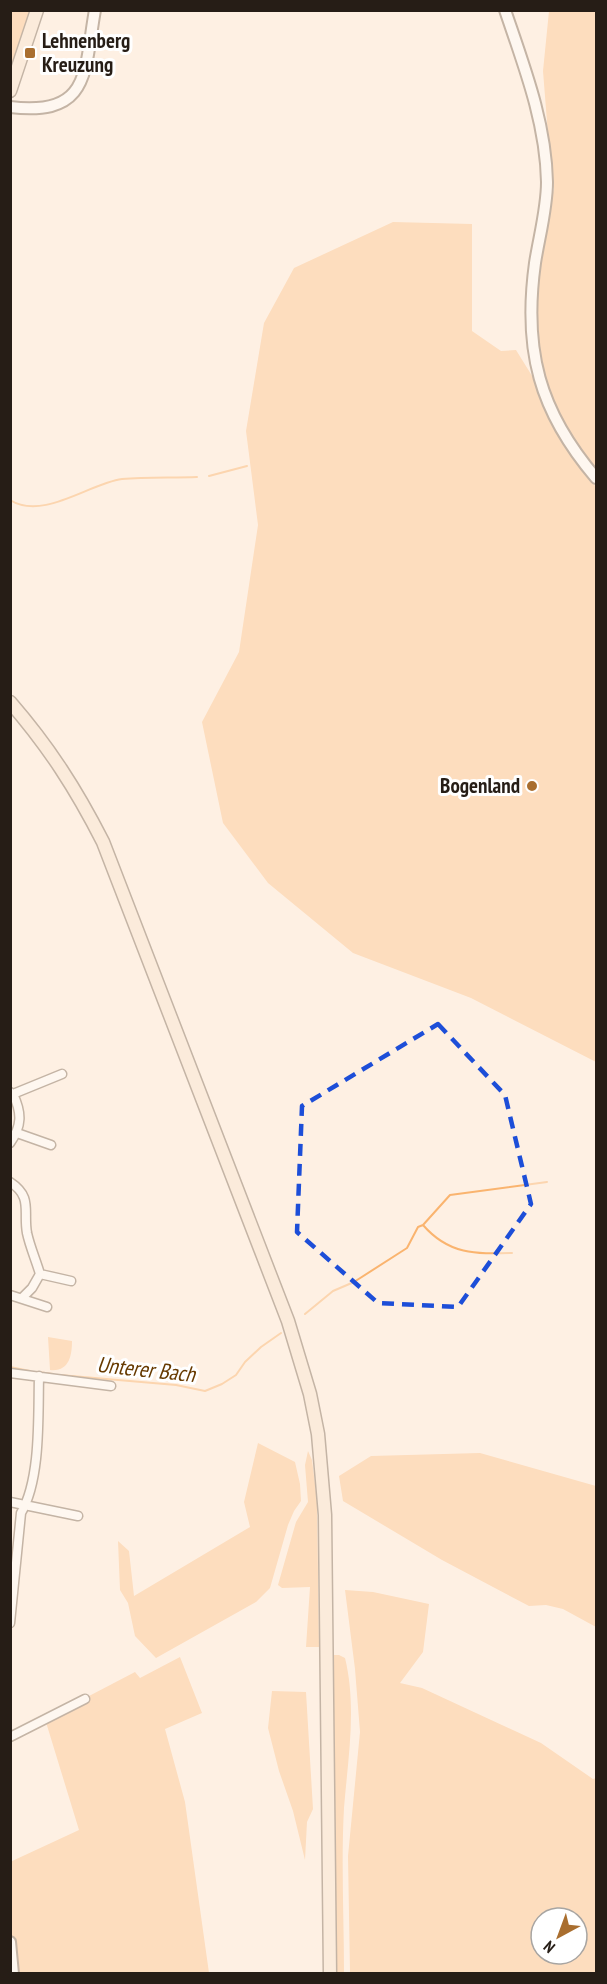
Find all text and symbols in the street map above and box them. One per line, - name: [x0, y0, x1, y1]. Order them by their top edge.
- place label: Lehnenberg Kreuzung: [42, 27, 130, 78]
- marker: Lehnenberg Kreuzung: [23, 46, 37, 60]
- place label: Bogenland: [440, 772, 520, 799]
- marker: Bogenland: [525, 779, 539, 793]
- water label: Unterer Bach: [96, 1350, 198, 1388]
- north arrow: [529, 1906, 589, 1966]
- text: N: [539, 1937, 559, 1958]

